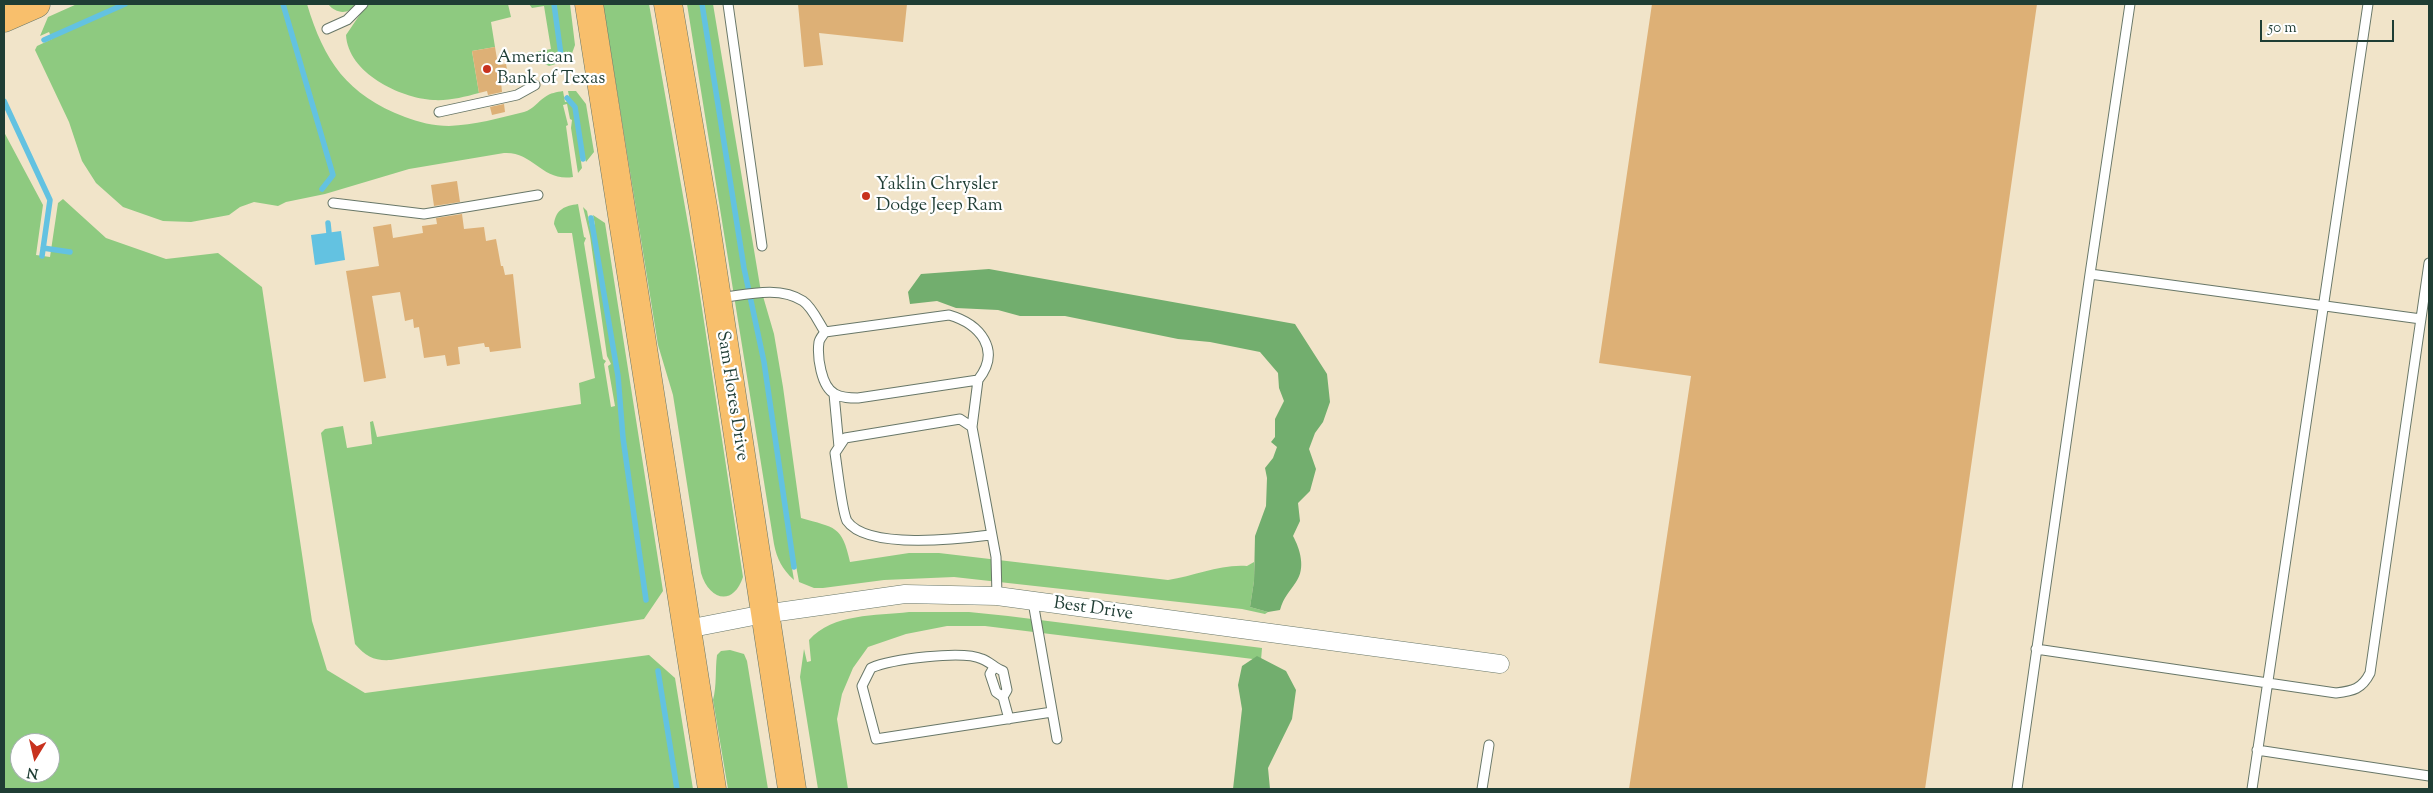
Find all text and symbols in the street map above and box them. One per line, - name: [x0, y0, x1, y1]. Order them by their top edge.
- scale bar: [2263, 10, 2397, 42]
- text: 50 m: [2268, 18, 2297, 39]
- place label: American Bank of Texas: [497, 48, 605, 90]
- marker: American Bank of Texas: [481, 63, 493, 75]
- place label: Yaklin Chrysler Dodge Jeep Ram: [876, 175, 1003, 218]
- marker: Yaklin Chrysler Dodge Jeep Ram: [860, 190, 872, 202]
- street label: Sam Flores Drive: [710, 329, 752, 463]
- street label: Best Drive: [1052, 594, 1134, 626]
- north arrow: [10, 733, 60, 783]
- text: N: [26, 761, 40, 783]

